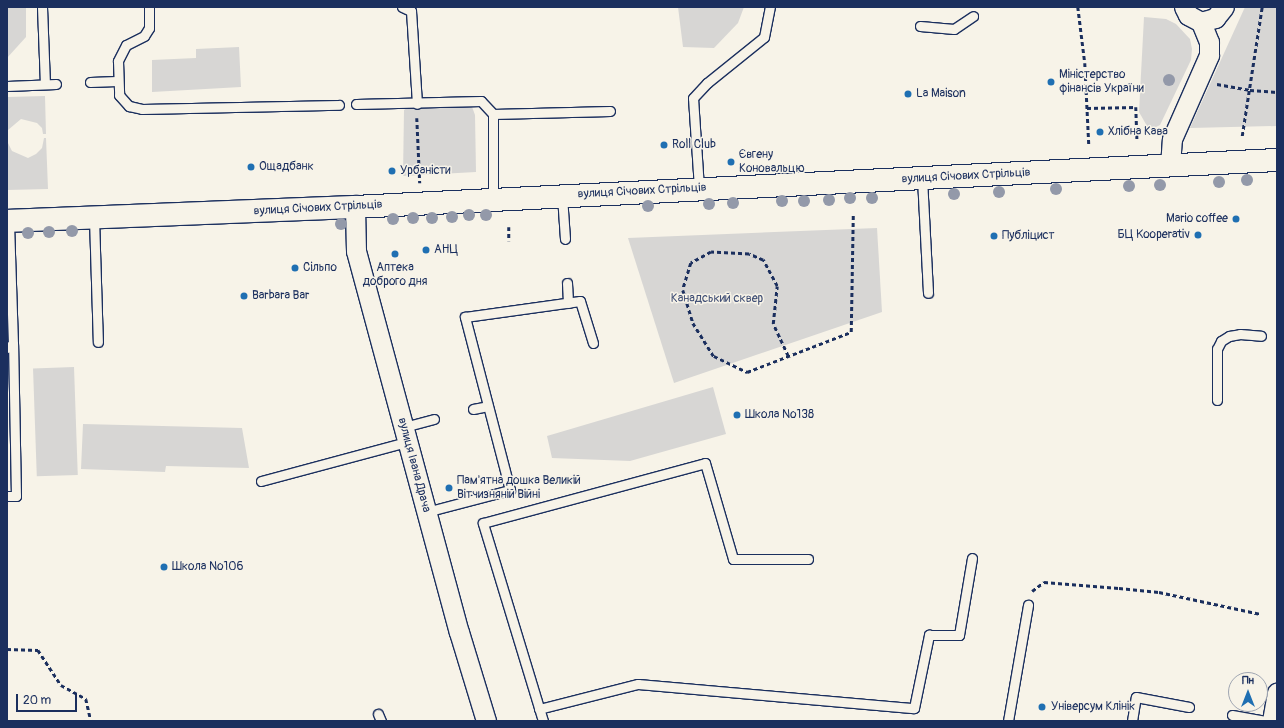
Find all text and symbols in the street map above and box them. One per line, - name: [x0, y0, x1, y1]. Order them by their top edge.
- place label: Міністерство фінансів України: [1059, 68, 1144, 96]
- marker: Міністерство фінансів України: [1046, 77, 1056, 87]
- place label: La Maison: [916, 87, 966, 101]
- marker: La Maison: [903, 89, 913, 99]
- place label: Хлібна Кава: [1108, 125, 1168, 139]
- marker: Хлібна Кава: [1095, 127, 1105, 137]
- place label: Roll Club: [672, 138, 716, 152]
- marker: Roll Club: [659, 140, 669, 150]
- place label: Євгену Коновальцю: [739, 148, 805, 176]
- marker: Євгену Коновальцю: [726, 157, 736, 167]
- place label: Ощадбанк: [259, 160, 314, 174]
- marker: Ощадбанк: [246, 162, 256, 172]
- place label: Урбаністи: [400, 164, 451, 178]
- street label: вулиця Січових Стрільців: [901, 165, 1031, 187]
- marker: Урбаністи: [387, 166, 397, 176]
- street label: вулиця Січових Стрільців: [577, 180, 707, 202]
- street label: вулиця Січових Стрільців: [253, 197, 383, 219]
- place label: Mario coffee: [1166, 212, 1228, 226]
- marker: Mario coffee: [1231, 214, 1241, 224]
- place label: БЦ Kooperativ: [1118, 228, 1190, 242]
- place label: Публіцист: [1002, 229, 1054, 243]
- marker: БЦ Kooperativ: [1193, 230, 1203, 240]
- marker: Публіцист: [989, 231, 999, 241]
- place label: АНЦ: [434, 243, 458, 257]
- marker: АНЦ: [421, 245, 431, 255]
- marker: Аптека доброго дня: [390, 249, 400, 259]
- place label: Сільпо: [303, 261, 337, 275]
- place label: Аптека доброго дня: [363, 261, 427, 289]
- marker: Сільпо: [290, 263, 300, 273]
- place label: Barbara Bar: [252, 289, 309, 303]
- marker: Barbara Bar: [239, 291, 249, 301]
- park label: Канадський сквер: [671, 292, 763, 306]
- place label: Школа №138: [745, 408, 814, 422]
- marker: Школа №138: [732, 410, 742, 420]
- street label: вулиця Івана Драча: [394, 416, 434, 514]
- place label: Пам'ятна дошка Великій Вітчизняній Війні: [457, 474, 581, 502]
- marker: Пам'ятна дошка Великій Вітчизняній Війні: [444, 483, 454, 493]
- place label: Школа №106: [172, 560, 243, 574]
- marker: Школа №106: [159, 562, 169, 572]
- north arrow: [1228, 672, 1268, 712]
- text: Пн: [1242, 674, 1254, 687]
- scale bar: [18, 686, 79, 712]
- text: 20 m: [23, 693, 51, 708]
- place label: Універсум Клінік: [1051, 700, 1135, 714]
- marker: Універсум Клінік: [1036, 701, 1048, 713]

